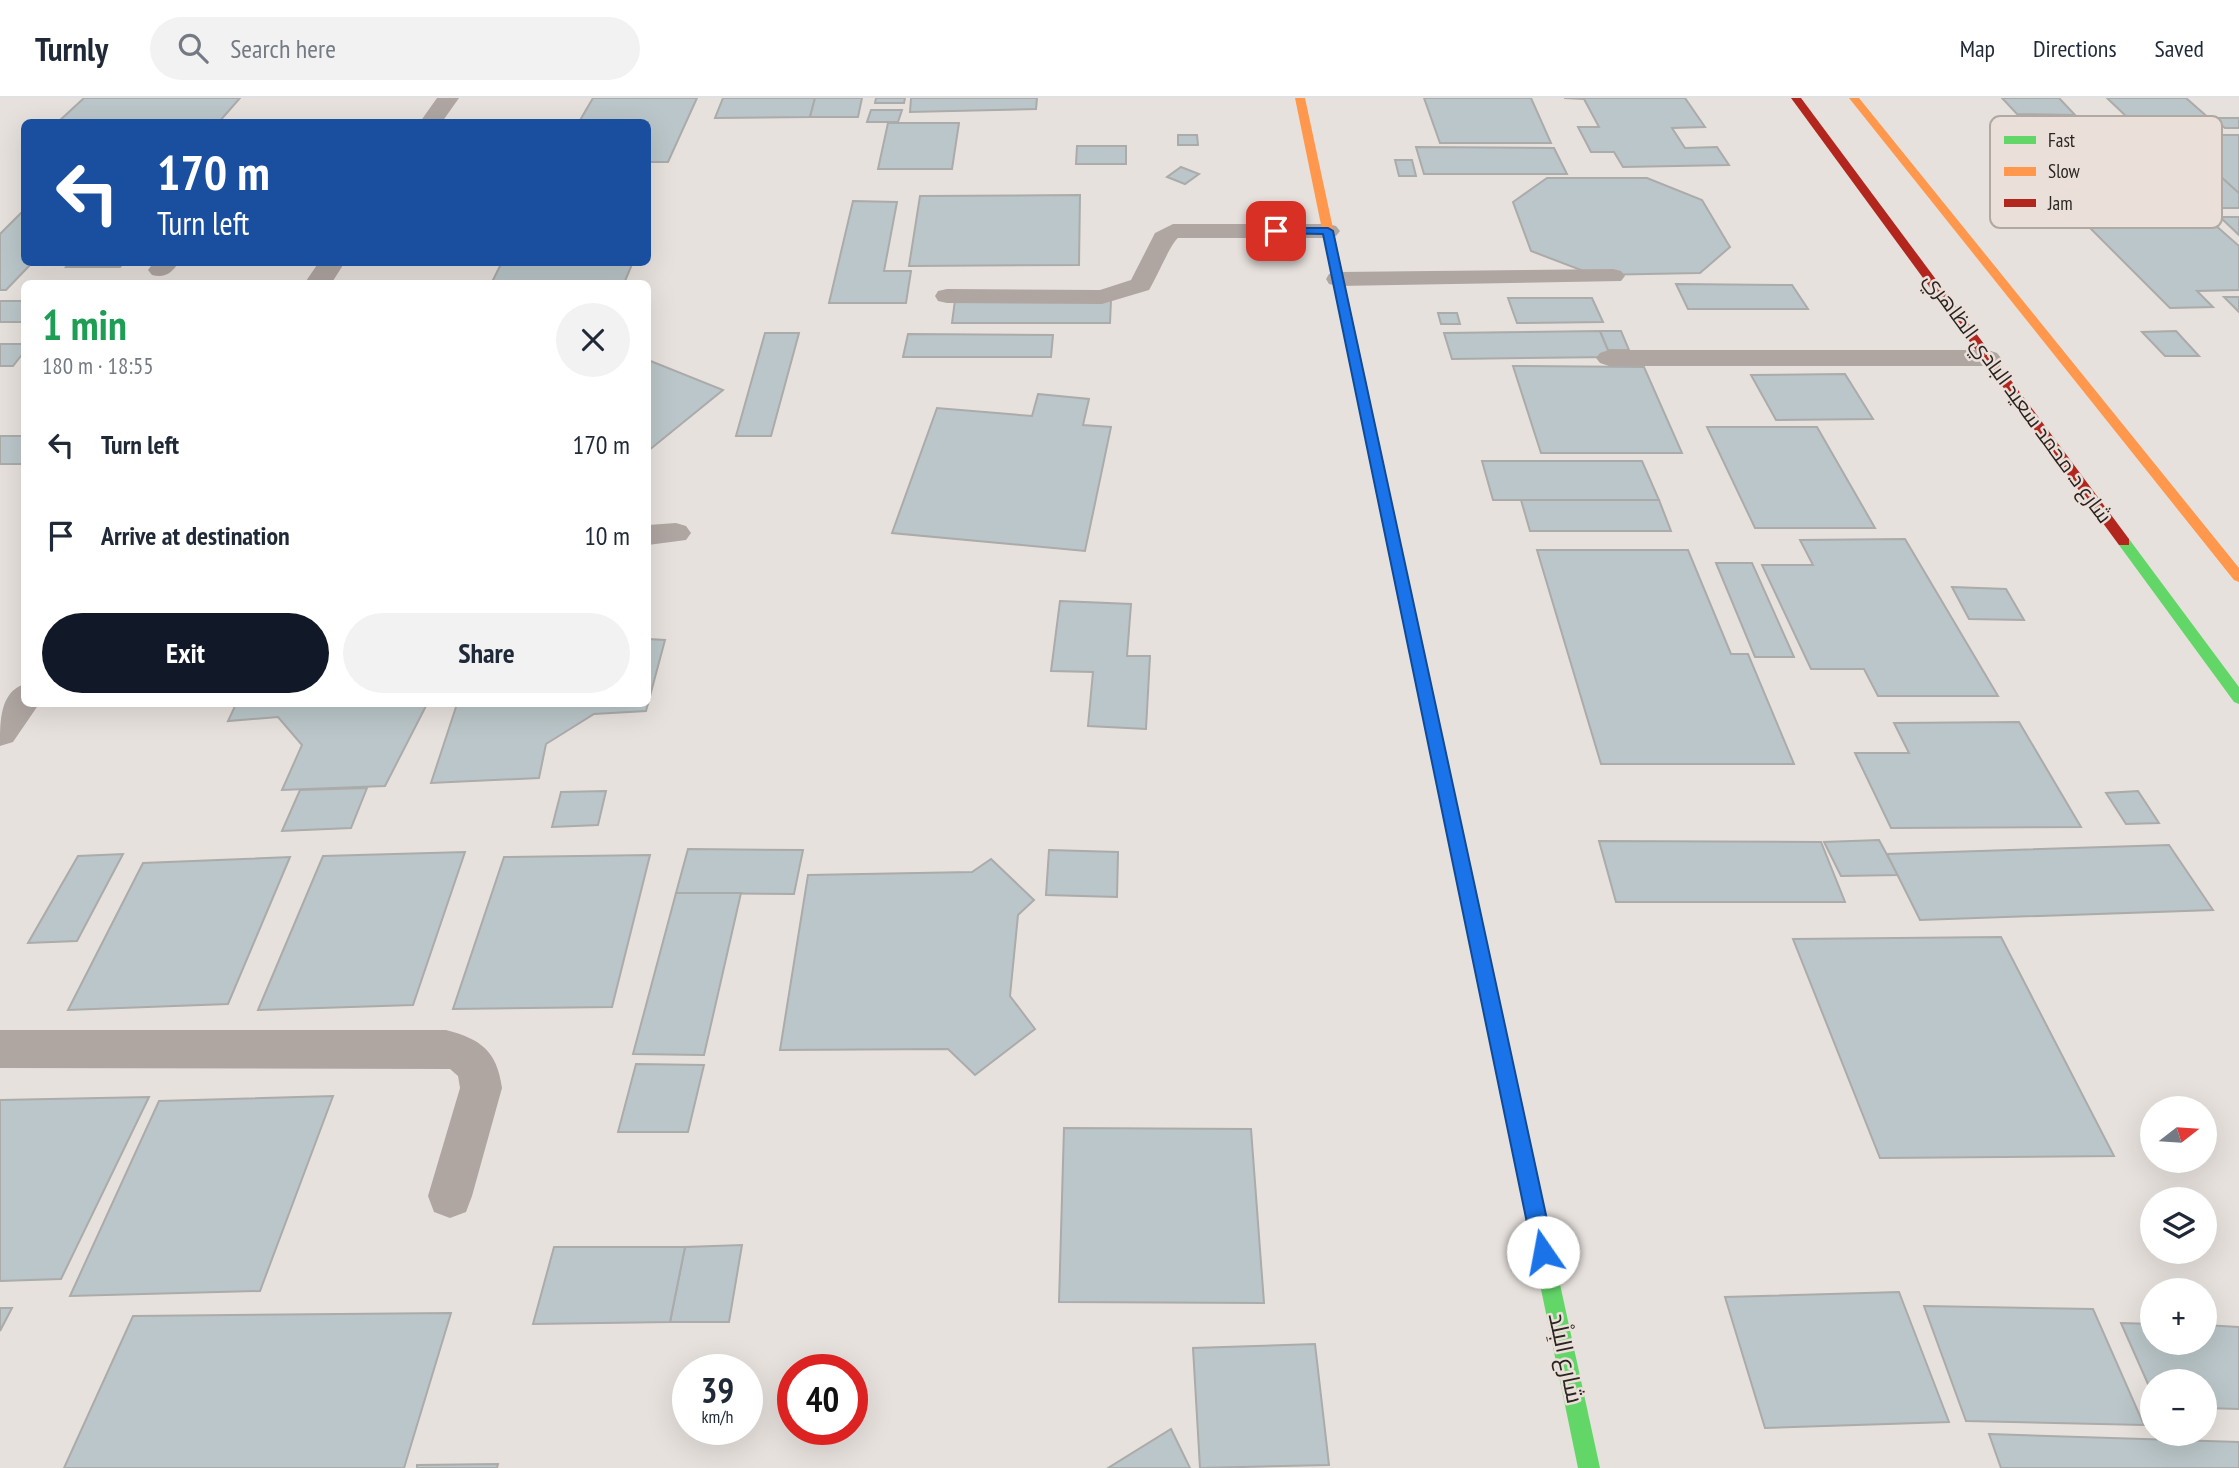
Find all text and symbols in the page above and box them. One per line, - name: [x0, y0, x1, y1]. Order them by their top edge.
- search box: [150, 17, 640, 80]
- text: Turnly: [35, 27, 108, 70]
- icon: search: [174, 29, 212, 67]
- text: Search here: [230, 32, 336, 65]
- text: Map: [1960, 33, 1995, 64]
- text: Directions: [2033, 33, 2117, 64]
- text: Saved: [2155, 33, 2204, 64]
- legend: [1990, 116, 2222, 228]
- text: Fast: [2048, 128, 2076, 152]
- text: 170 m: [157, 140, 270, 204]
- icon: left: [42, 147, 133, 238]
- text: Slow: [2048, 159, 2081, 183]
- text: Jam: [2047, 191, 2073, 215]
- pin: [1246, 201, 1306, 261]
- text: Turn left: [157, 202, 249, 244]
- icon: arrive: [1257, 212, 1295, 250]
- street label: شارع د. محمد سعيد البادي الظاهري: [1916, 267, 2118, 530]
- text: 1 min: [42, 297, 127, 352]
- button: close: [556, 303, 630, 377]
- text: 180 m · 18:55: [42, 351, 154, 380]
- icon: left: [42, 426, 80, 464]
- text: Turn left: [101, 428, 179, 461]
- text: 170 m: [572, 428, 630, 461]
- icon: arrive: [42, 517, 80, 555]
- text: Arrive at destination: [101, 519, 290, 552]
- text: 10 m: [584, 519, 630, 552]
- button: Exit: [42, 613, 329, 693]
- button: Share: [343, 613, 630, 693]
- north arrow: [2140, 1096, 2217, 1172]
- map controls: [2140, 1096, 2217, 1446]
- button: layers: [2140, 1187, 2217, 1264]
- position arrow: [1506, 1215, 1580, 1289]
- button: +: [2140, 1278, 2217, 1355]
- street label: شارع البِلْد: [1541, 1310, 1591, 1406]
- speed limit sign: 40: [777, 1354, 868, 1445]
- text: 39: [701, 1367, 734, 1413]
- button: −: [2140, 1369, 2217, 1446]
- text: km/h: [702, 1405, 733, 1428]

